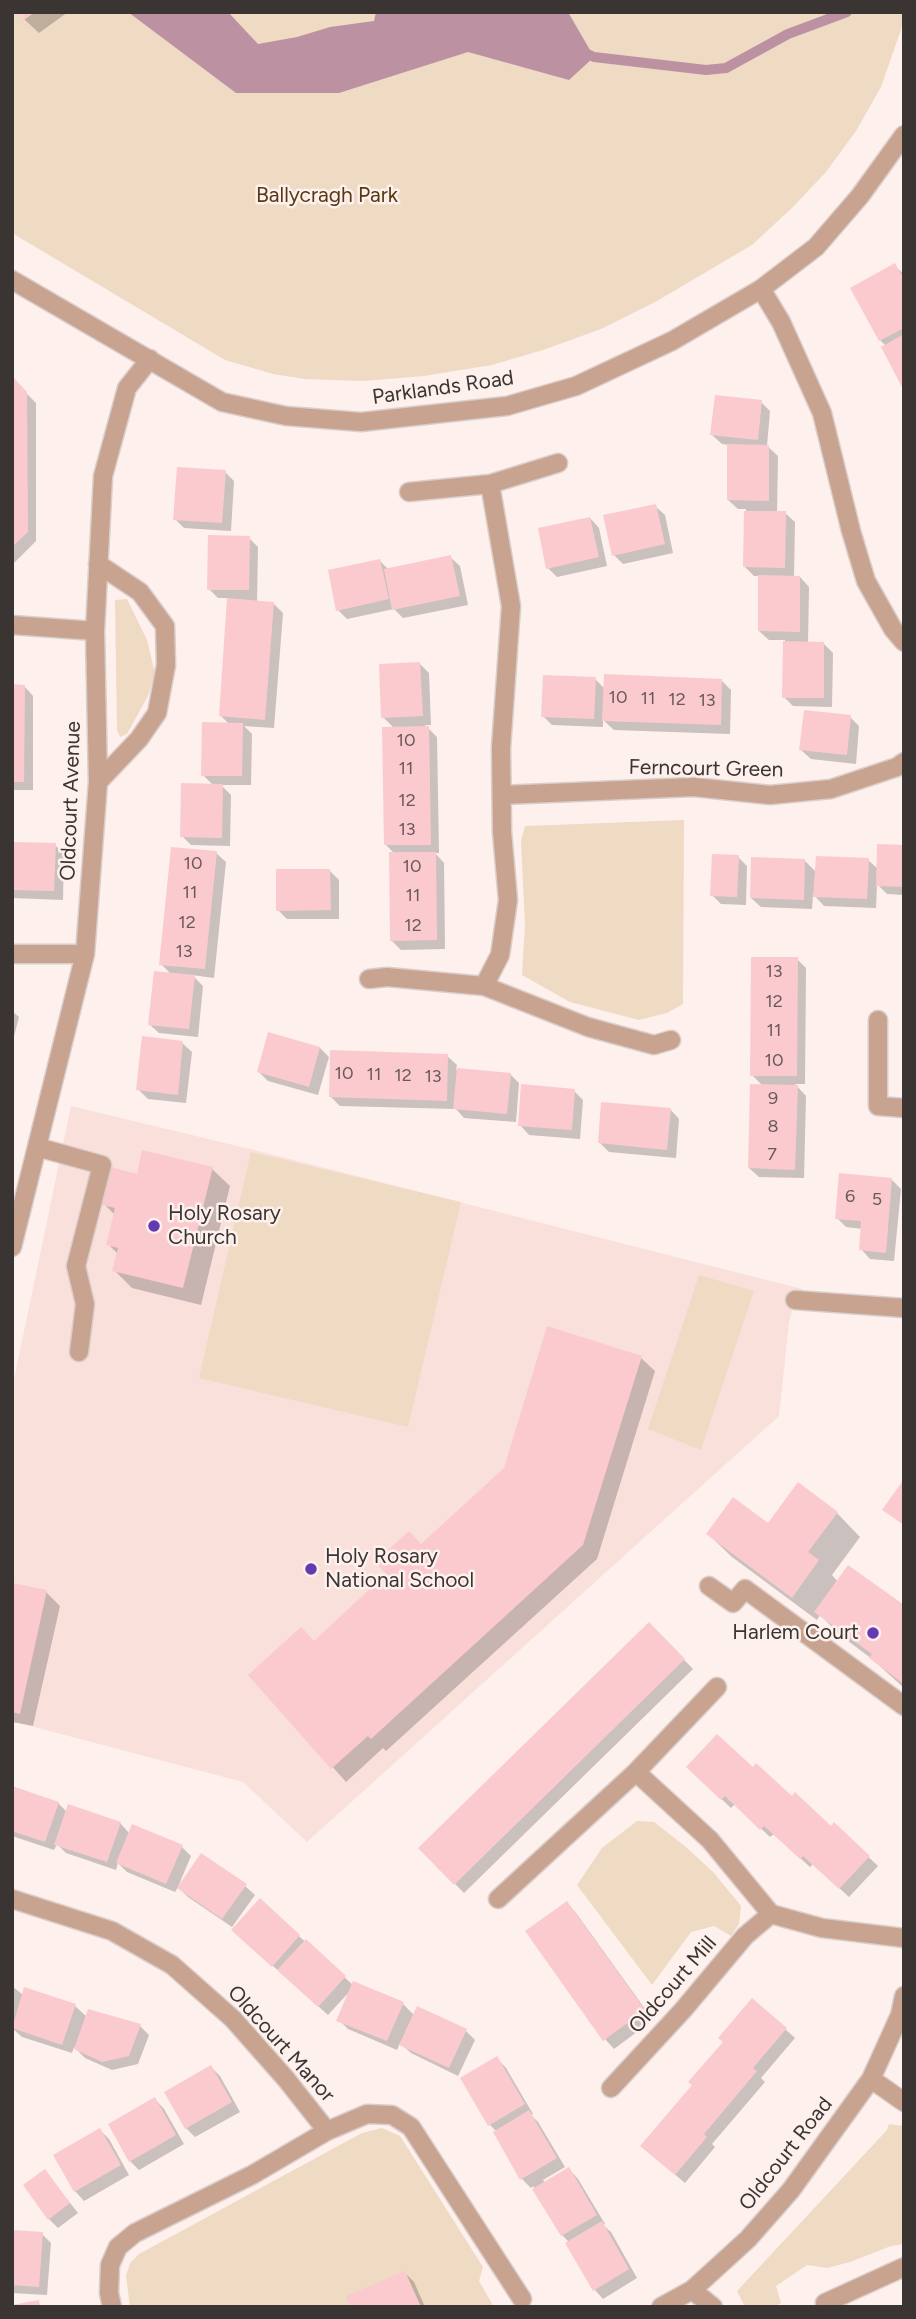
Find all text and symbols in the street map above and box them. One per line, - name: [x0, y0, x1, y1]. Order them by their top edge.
- park label: Ballycragh Park: [256, 183, 398, 209]
- street label: Parklands Road: [371, 366, 515, 410]
- house number: 10: [609, 687, 627, 709]
- house number: 11: [641, 688, 655, 710]
- house number: 12: [668, 689, 686, 711]
- house number: 13: [698, 690, 716, 712]
- street label: Oldcourt Avenue: [56, 721, 86, 881]
- house number: 10: [397, 730, 415, 752]
- street label: Ferncourt Green: [628, 755, 784, 783]
- house number: 11: [399, 758, 413, 780]
- house number: 12: [398, 790, 416, 812]
- house number: 13: [398, 819, 416, 841]
- house number: 10: [184, 853, 202, 875]
- house number: 10: [403, 856, 421, 878]
- house number: 11: [183, 882, 197, 904]
- house number: 11: [406, 885, 420, 907]
- house number: 12: [178, 912, 196, 934]
- house number: 12: [404, 915, 422, 937]
- house number: 13: [175, 941, 193, 963]
- house number: 13: [765, 961, 783, 983]
- house number: 12: [765, 991, 783, 1013]
- house number: 11: [767, 1020, 781, 1042]
- house number: 10: [765, 1050, 783, 1072]
- house number: 10: [335, 1063, 353, 1085]
- house number: 11: [367, 1064, 381, 1086]
- house number: 12: [394, 1065, 412, 1087]
- house number: 13: [424, 1066, 442, 1088]
- house number: 9: [768, 1088, 778, 1110]
- house number: 8: [767, 1116, 779, 1138]
- house number: 7: [767, 1144, 777, 1166]
- house number: 6: [845, 1186, 855, 1208]
- house number: 5: [872, 1189, 882, 1211]
- place label: Holy Rosary Church: [168, 1201, 281, 1251]
- marker: Holy Rosary Church: [146, 1218, 162, 1234]
- place label: Holy Rosary National School: [325, 1544, 474, 1594]
- marker: Holy Rosary National School: [303, 1561, 319, 1577]
- place label: Harlem Court: [732, 1620, 859, 1646]
- marker: Harlem Court: [865, 1625, 881, 1641]
- street label: Oldcourt Mill: [624, 1931, 722, 2039]
- street label: Oldcourt Manor: [222, 1981, 340, 2107]
- street label: Oldcourt Road: [734, 2092, 838, 2216]

